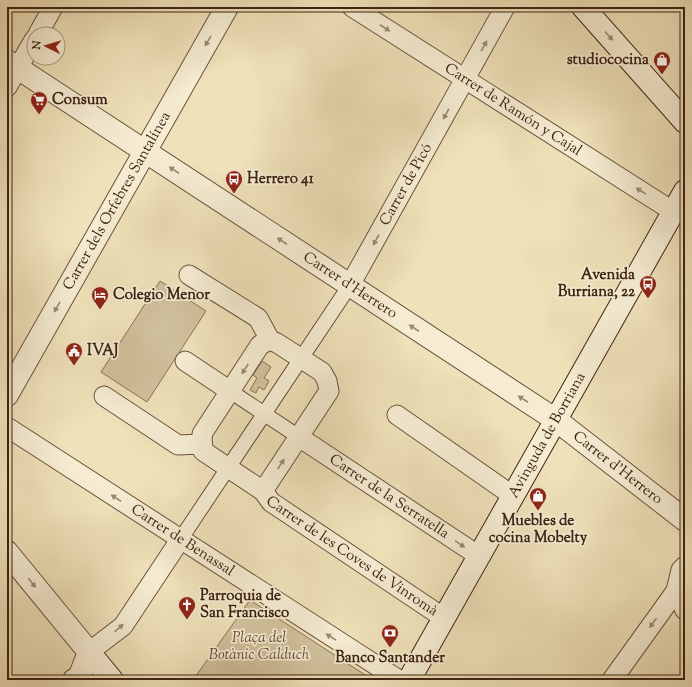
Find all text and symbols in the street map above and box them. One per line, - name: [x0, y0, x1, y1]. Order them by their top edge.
- one-way arrow: [380, 24, 390, 32]
- north arrow: [26, 26, 66, 66]
- one-way arrow: [604, 31, 613, 41]
- one-way arrow: [204, 35, 211, 47]
- text: N: [29, 40, 45, 51]
- one-way arrow: [480, 40, 487, 52]
- place label: studiococina: [567, 50, 649, 71]
- shop icon: studiococina: [652, 50, 672, 75]
- street label: Carrer de Ramón y Cajal: [440, 58, 586, 161]
- supermarket icon: Consum: [29, 90, 49, 115]
- place label: Consum: [52, 90, 108, 111]
- street label: Carrer dels Orfebres Santalínea: [58, 108, 176, 294]
- one-way arrow: [442, 108, 449, 120]
- street label: Carrer de Picó: [374, 139, 438, 230]
- one-way arrow: [168, 166, 179, 173]
- bus stop icon: Herrero 41: [224, 169, 244, 194]
- place label: Herrero 41: [247, 169, 315, 190]
- one-way arrow: [635, 187, 647, 194]
- one-way arrow: [372, 234, 379, 245]
- one-way arrow: [277, 237, 287, 245]
- street label: Carrer d'Herrero: [299, 247, 402, 324]
- place label: Avenida Burriana, 22: [558, 265, 636, 303]
- bus stop icon: Avenida Burriana, 22: [638, 274, 658, 299]
- hotel icon: Colegio Menor: [90, 285, 110, 310]
- place label: Colegio Menor: [113, 285, 210, 306]
- one-way arrow: [53, 301, 60, 313]
- one-way arrow: [409, 324, 420, 331]
- public building icon: IVAJ: [64, 341, 84, 366]
- place label: IVAJ: [87, 341, 119, 362]
- one-way arrow: [241, 364, 249, 374]
- street label: Avinguda de Borriana: [503, 369, 591, 502]
- one-way arrow: [518, 395, 528, 403]
- street label: Carrer d'Herrero: [568, 426, 667, 510]
- street label: Carrer de la Serratella: [325, 449, 453, 544]
- one-way arrow: [277, 459, 285, 469]
- shop icon: Muebles de cocina Mobelty: [528, 486, 548, 511]
- street label: Carrer de les Coves de Vinromà: [262, 491, 442, 622]
- one-way arrow: [111, 494, 121, 502]
- street label: Carrer de Benassal: [127, 499, 238, 582]
- place label: Muebles de cocina Mobelty: [489, 511, 588, 549]
- one-way arrow: [454, 540, 466, 547]
- one-way arrow: [27, 577, 36, 588]
- place label: Parroquia de San Francisco: [200, 586, 289, 624]
- church icon: Parroquia de San Francisco: [177, 595, 197, 620]
- one-way arrow: [649, 617, 657, 628]
- one-way arrow: [114, 623, 124, 633]
- bank icon: Banco Santander: [380, 623, 400, 648]
- park label: Plaça del Botànic Calduch: [209, 628, 310, 666]
- one-way arrow: [325, 633, 337, 640]
- place label: Banco Santander: [335, 648, 445, 669]

